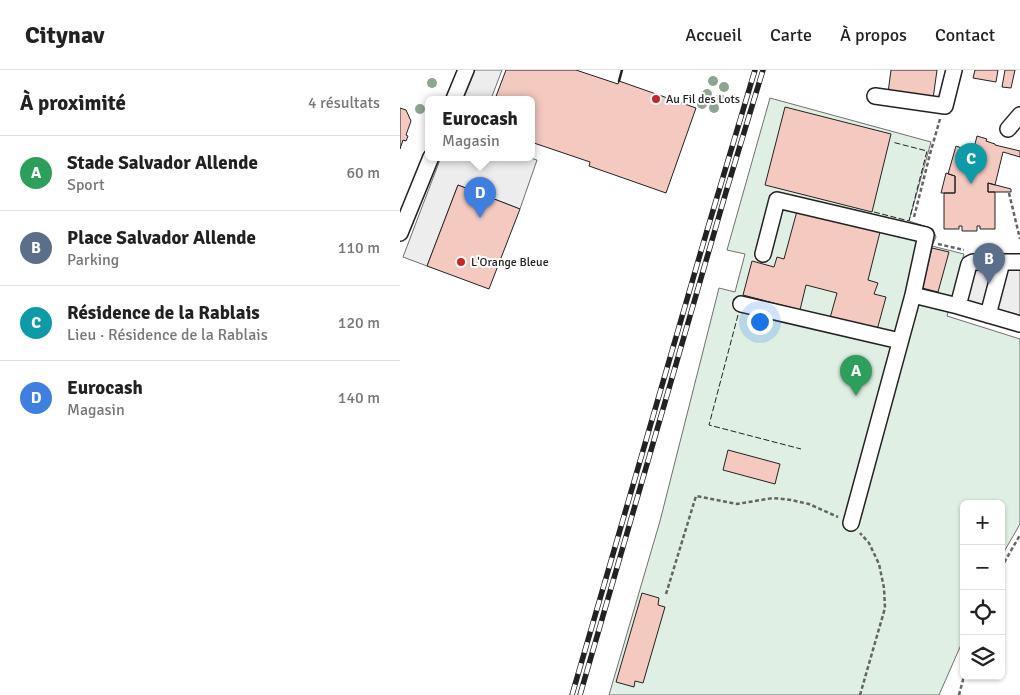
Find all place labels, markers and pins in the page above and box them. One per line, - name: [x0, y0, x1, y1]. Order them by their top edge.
- place label: Au Fil des Lots: [666, 92, 740, 107]
- marker: Au Fil des Lots: [650, 93, 662, 105]
- pin: C: [955, 143, 987, 184]
- pin: D: [464, 177, 496, 218]
- pin: B: [973, 243, 1005, 284]
- place label: L'Orange Bleue: [471, 255, 549, 270]
- marker: L'Orange Bleue: [455, 256, 467, 268]
- pin: A: [840, 355, 872, 396]

